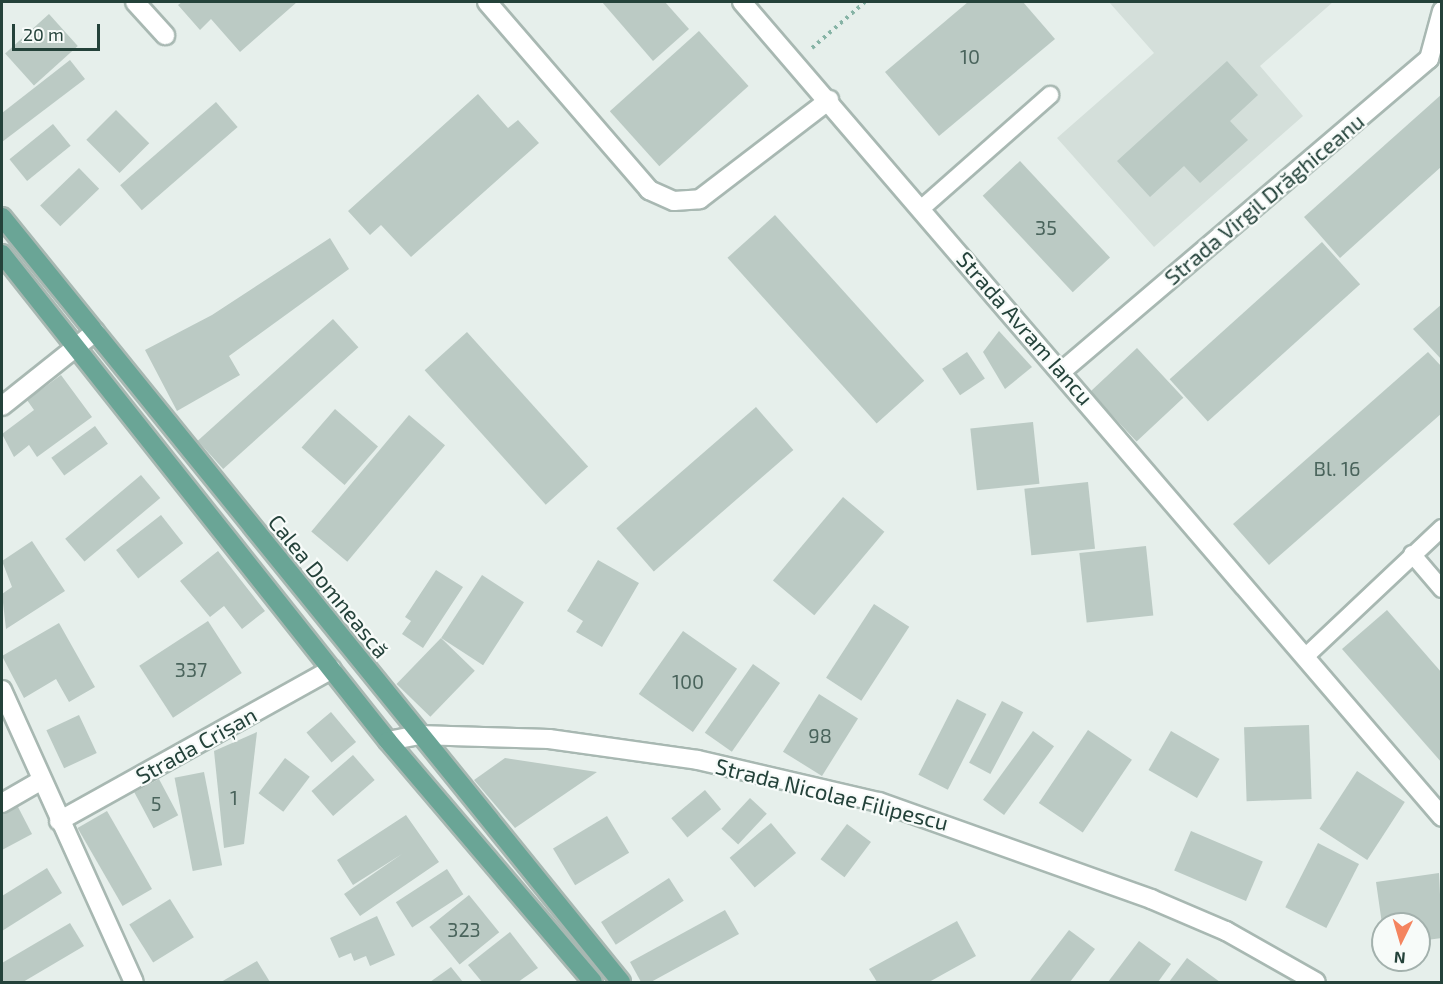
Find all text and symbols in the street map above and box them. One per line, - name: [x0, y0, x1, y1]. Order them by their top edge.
- scale bar: [15, 12, 104, 50]
- text: 20 m: [23, 23, 64, 45]
- house number: 10: [960, 44, 980, 68]
- street label: Strada Virgil Drăghiceanu: [1158, 107, 1370, 291]
- house number: 35: [1035, 215, 1057, 239]
- street label: Strada Avram Iancu: [951, 246, 1099, 410]
- house number: Bl. 16: [1314, 456, 1360, 480]
- street label: Calea Domnească: [263, 509, 395, 663]
- house number: 337: [175, 657, 207, 681]
- house number: 100: [672, 669, 704, 693]
- street label: Strada Crișan: [131, 701, 261, 789]
- house number: 98: [808, 723, 832, 747]
- street label: Strada Nicolae Filipescu: [713, 752, 951, 836]
- house number: 1: [230, 785, 238, 809]
- house number: 5: [151, 791, 161, 815]
- north arrow: [1371, 912, 1431, 972]
- house number: 323: [447, 917, 481, 941]
- text: N: [1393, 948, 1406, 968]

